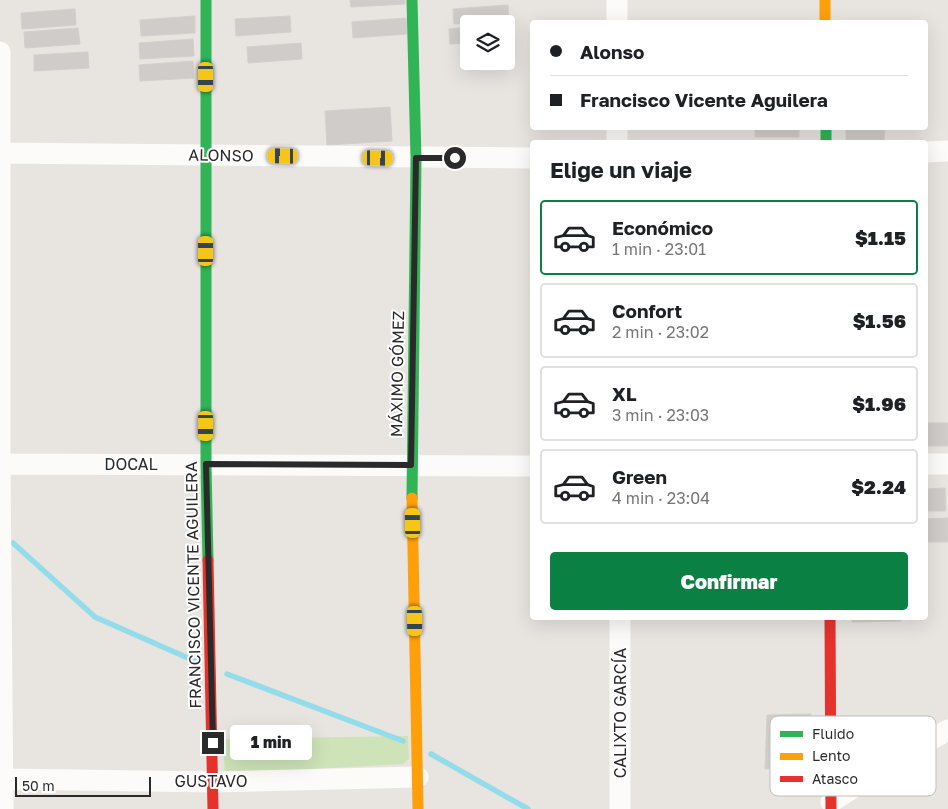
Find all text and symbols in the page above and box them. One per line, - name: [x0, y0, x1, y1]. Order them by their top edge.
- map controls: [460, 15, 515, 70]
- button: layers: [460, 15, 515, 70]
- text: Alonso: [580, 40, 645, 63]
- car: [198, 62, 213, 92]
- text: Francisco Vicente Aguilera: [580, 88, 828, 111]
- street label: ALONSO: [188, 144, 254, 166]
- route start: [444, 147, 466, 169]
- car: [267, 148, 298, 164]
- car: [362, 150, 393, 166]
- text: Elige un viaje: [550, 156, 692, 183]
- icon: car: [552, 215, 597, 260]
- text: Económico: [612, 216, 713, 239]
- text: $1.15: [855, 226, 906, 249]
- car: [198, 236, 213, 266]
- text: 1 min · 23:01: [612, 239, 706, 259]
- icon: car: [552, 298, 597, 343]
- text: Confort: [612, 299, 682, 322]
- text: $1.56: [853, 309, 906, 332]
- street label: MÁXIMO GÓMEZ: [386, 311, 408, 437]
- text: 2 min · 23:02: [612, 322, 709, 342]
- icon: car: [552, 381, 597, 426]
- text: XL: [612, 382, 637, 405]
- text: $1.96: [852, 392, 906, 415]
- text: 3 min · 23:03: [612, 405, 709, 425]
- car: [198, 411, 213, 441]
- street label: DOCAL: [104, 454, 158, 474]
- street label: FRANCISCO VICENTE AGUILERA: [181, 461, 205, 709]
- icon: car: [552, 464, 597, 509]
- text: Green: [612, 465, 667, 488]
- text: $2.24: [851, 475, 906, 498]
- text: 4 min · 23:04: [612, 488, 710, 508]
- car: [405, 508, 420, 538]
- button: Confirmar: [550, 552, 908, 610]
- car: [407, 606, 422, 636]
- street label: CALIXTO GARCÍA: [610, 647, 630, 778]
- legend: [770, 716, 936, 796]
- text: Fluido: [812, 725, 854, 742]
- callout: 1 min: [230, 726, 313, 760]
- route end: [202, 732, 224, 754]
- text: 1 min: [251, 732, 291, 752]
- text: Lento: [812, 747, 850, 764]
- text: Atasco: [812, 770, 858, 787]
- street label: GUSTAVO: [174, 771, 248, 791]
- scale bar: [15, 774, 151, 797]
- text: 50 m: [22, 777, 55, 794]

